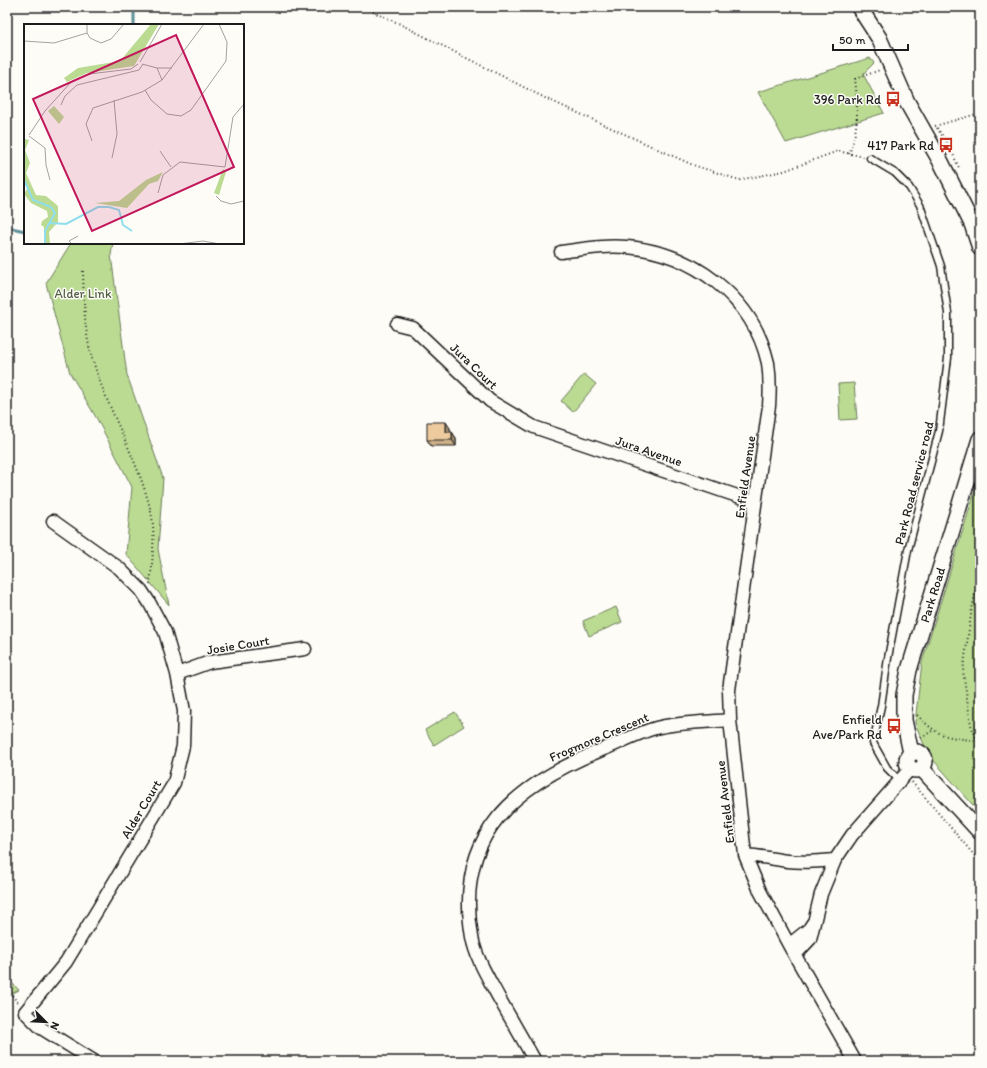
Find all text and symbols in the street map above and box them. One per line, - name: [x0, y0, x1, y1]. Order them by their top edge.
- inset map: [24, 24, 244, 244]
- scale bar: [833, 26, 908, 52]
- text: 50 m: [839, 33, 865, 47]
- bus stop icon: 396 Park Rd: [884, 90, 902, 108]
- place label: 396 Park Rd: [814, 92, 881, 107]
- bus stop icon: 417 Park Rd: [937, 136, 955, 154]
- place label: 417 Park Rd: [867, 138, 934, 153]
- park label: Alder Link: [54, 286, 112, 301]
- street label: Jura Court: [447, 340, 501, 392]
- street label: Park Road service road: [891, 420, 937, 546]
- street label: Jura Avenue: [614, 433, 684, 469]
- street label: Enfield Avenue: [732, 435, 758, 519]
- street label: Park Road: [917, 565, 948, 624]
- street label: Josie Court: [206, 633, 271, 657]
- street label: Frogmore Crescent: [547, 709, 651, 765]
- place label: Enfield Ave/Park Rd: [813, 712, 882, 742]
- bus stop icon: Enfield Ave/Park Rd: [885, 717, 903, 735]
- street label: Enfield Avenue: [712, 760, 738, 844]
- street label: Alder Court: [118, 777, 164, 841]
- north arrow: [26, 1002, 66, 1042]
- text: N: [47, 1020, 62, 1032]

